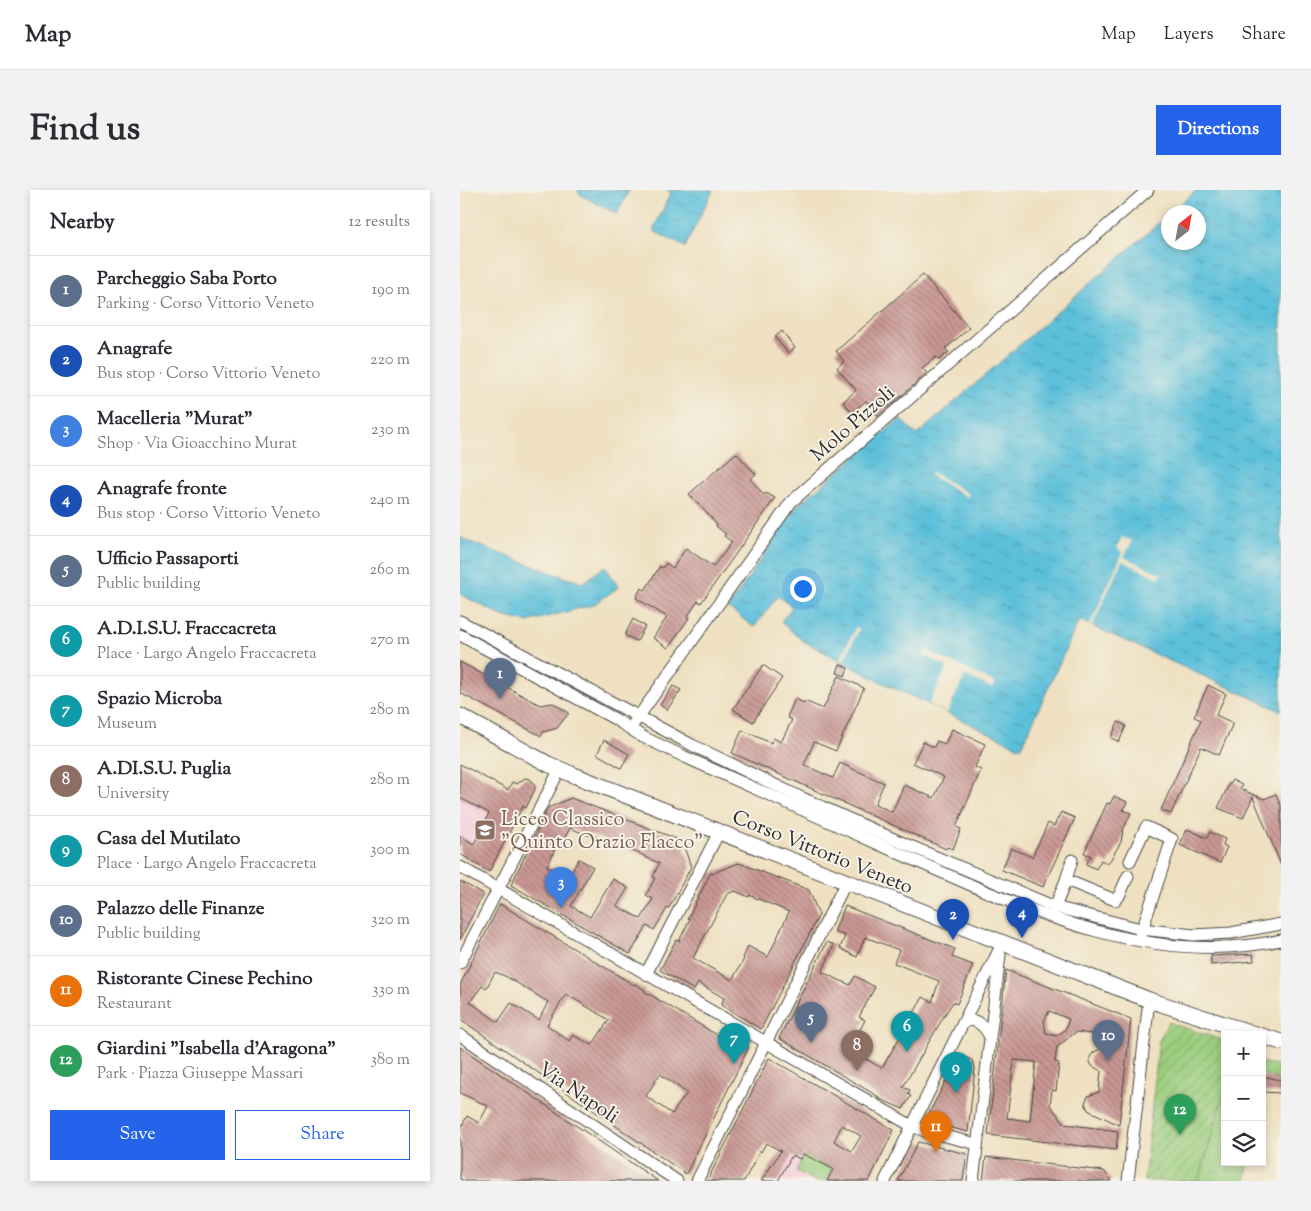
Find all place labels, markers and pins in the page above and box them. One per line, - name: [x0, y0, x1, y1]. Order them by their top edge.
- pin: 1: [484, 658, 516, 699]
- place label: Liceo Classico "Quinto Orazio Flacco": [501, 806, 703, 858]
- school or university icon: Liceo Classico "Quinto Orazio Flacco": [473, 818, 497, 842]
- pin: 3: [545, 867, 577, 908]
- pin: 4: [1006, 897, 1038, 938]
- pin: 2: [937, 899, 969, 940]
- pin: 5: [795, 1002, 827, 1043]
- pin: 6: [891, 1011, 923, 1052]
- pin: 10: [1092, 1020, 1124, 1061]
- pin: 7: [718, 1023, 750, 1064]
- pin: 8: [841, 1030, 873, 1071]
- pin: 9: [940, 1052, 972, 1093]
- pin: 12: [1164, 1094, 1196, 1135]
- pin: 11: [920, 1111, 952, 1152]

